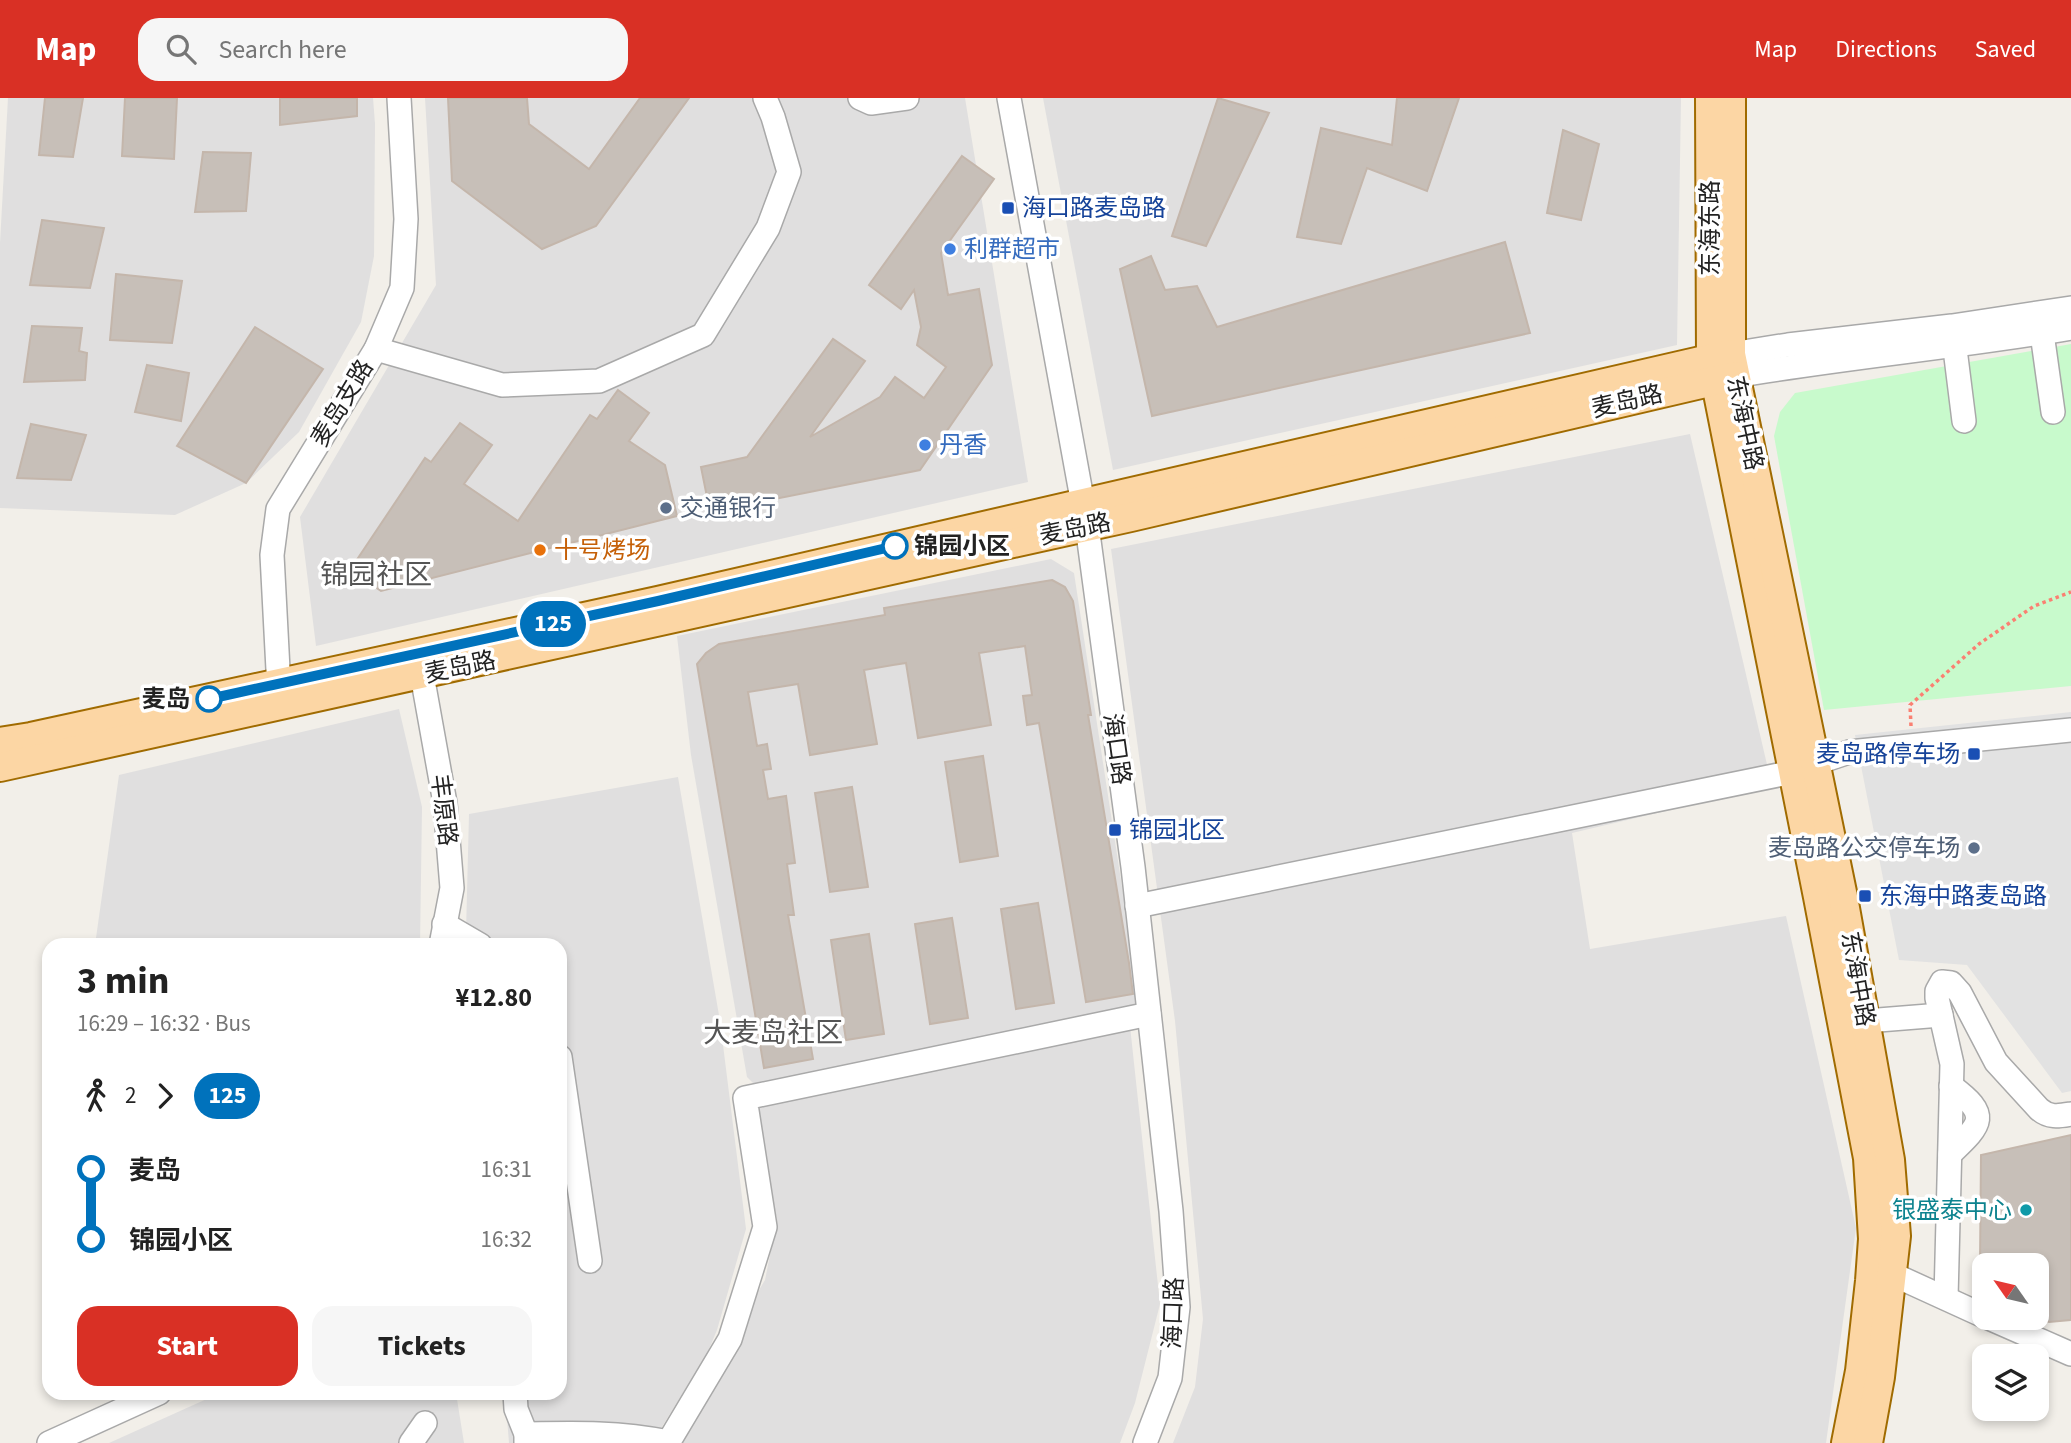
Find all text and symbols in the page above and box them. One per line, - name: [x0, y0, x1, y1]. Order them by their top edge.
- search box: [138, 18, 628, 81]
- text: Map: [35, 26, 96, 73]
- icon: search: [162, 30, 200, 68]
- text: Search here: [218, 31, 347, 68]
- text: Map: [1754, 32, 1797, 67]
- text: Directions: [1835, 32, 1937, 67]
- text: Saved: [1975, 32, 2036, 67]
- street label: 东海东路: [1693, 180, 1728, 276]
- place label: 海口路麦岛路: [1022, 191, 1166, 226]
- marker: 海口路麦岛路: [1000, 200, 1016, 216]
- place label: 利群超市: [964, 232, 1060, 267]
- marker: 利群超市: [942, 241, 958, 257]
- street label: 麦岛支路: [303, 353, 382, 453]
- street label: 东海中路: [1717, 373, 1772, 474]
- street label: 麦岛路: [1588, 376, 1666, 427]
- place label: 丹香: [939, 428, 987, 463]
- marker: 丹香: [917, 437, 933, 453]
- place label: 交通银行: [680, 491, 776, 526]
- marker: 交通银行: [658, 500, 674, 516]
- street label: 麦岛路: [1036, 505, 1114, 554]
- place label: 锦园小区: [914, 529, 1010, 564]
- place label: 十号烤场: [554, 533, 650, 568]
- marker: 锦园小区: [882, 533, 908, 559]
- marker: 十号烤场: [532, 542, 548, 558]
- district label: 锦园社区: [320, 555, 432, 595]
- line badge: 125: [513, 601, 593, 647]
- text: 125: [534, 606, 572, 641]
- street label: 麦岛路: [421, 643, 499, 692]
- place label: 麦岛: [142, 682, 190, 717]
- marker: 麦岛: [196, 686, 222, 712]
- street label: 海口路: [1094, 711, 1139, 787]
- place label: 麦岛路停车场: [1816, 737, 1960, 772]
- marker: 麦岛路停车场: [1966, 746, 1982, 762]
- street label: 丰原路: [422, 772, 465, 848]
- place label: 锦园北区: [1129, 813, 1225, 848]
- marker: 锦园北区: [1107, 822, 1123, 838]
- place label: 麦岛路公交停车场: [1768, 831, 1960, 866]
- marker: 麦岛路公交停车场: [1966, 840, 1982, 856]
- place label: 东海中路麦岛路: [1879, 879, 2047, 914]
- marker: 东海中路麦岛路: [1857, 888, 1873, 904]
- street label: 东海中路: [1832, 929, 1883, 1029]
- text: 3 min: [77, 954, 169, 1008]
- text: ¥12.80: [456, 979, 532, 1016]
- text: 16:29 – 16:32 · Bus: [77, 1007, 251, 1040]
- district label: 大麦岛社区: [703, 1013, 843, 1053]
- icon: walk: [77, 1077, 115, 1115]
- icon: forward: [146, 1077, 184, 1115]
- text: 125: [208, 1078, 246, 1113]
- text: 2: [125, 1079, 136, 1112]
- text: 麦岛: [129, 1152, 181, 1189]
- text: 16:31: [481, 1153, 532, 1186]
- place label: 银盛泰中心: [1892, 1193, 2012, 1228]
- marker: 银盛泰中心: [2018, 1202, 2034, 1218]
- text: 锦园小区: [129, 1222, 233, 1259]
- text: 16:32: [481, 1223, 532, 1256]
- north arrow: [1972, 1253, 2049, 1330]
- map controls: [1972, 1253, 2049, 1421]
- street label: 海口路: [1155, 1276, 1192, 1350]
- button: Start: [77, 1306, 298, 1386]
- button: Tickets: [312, 1306, 532, 1386]
- button: layers: [1972, 1344, 2049, 1421]

